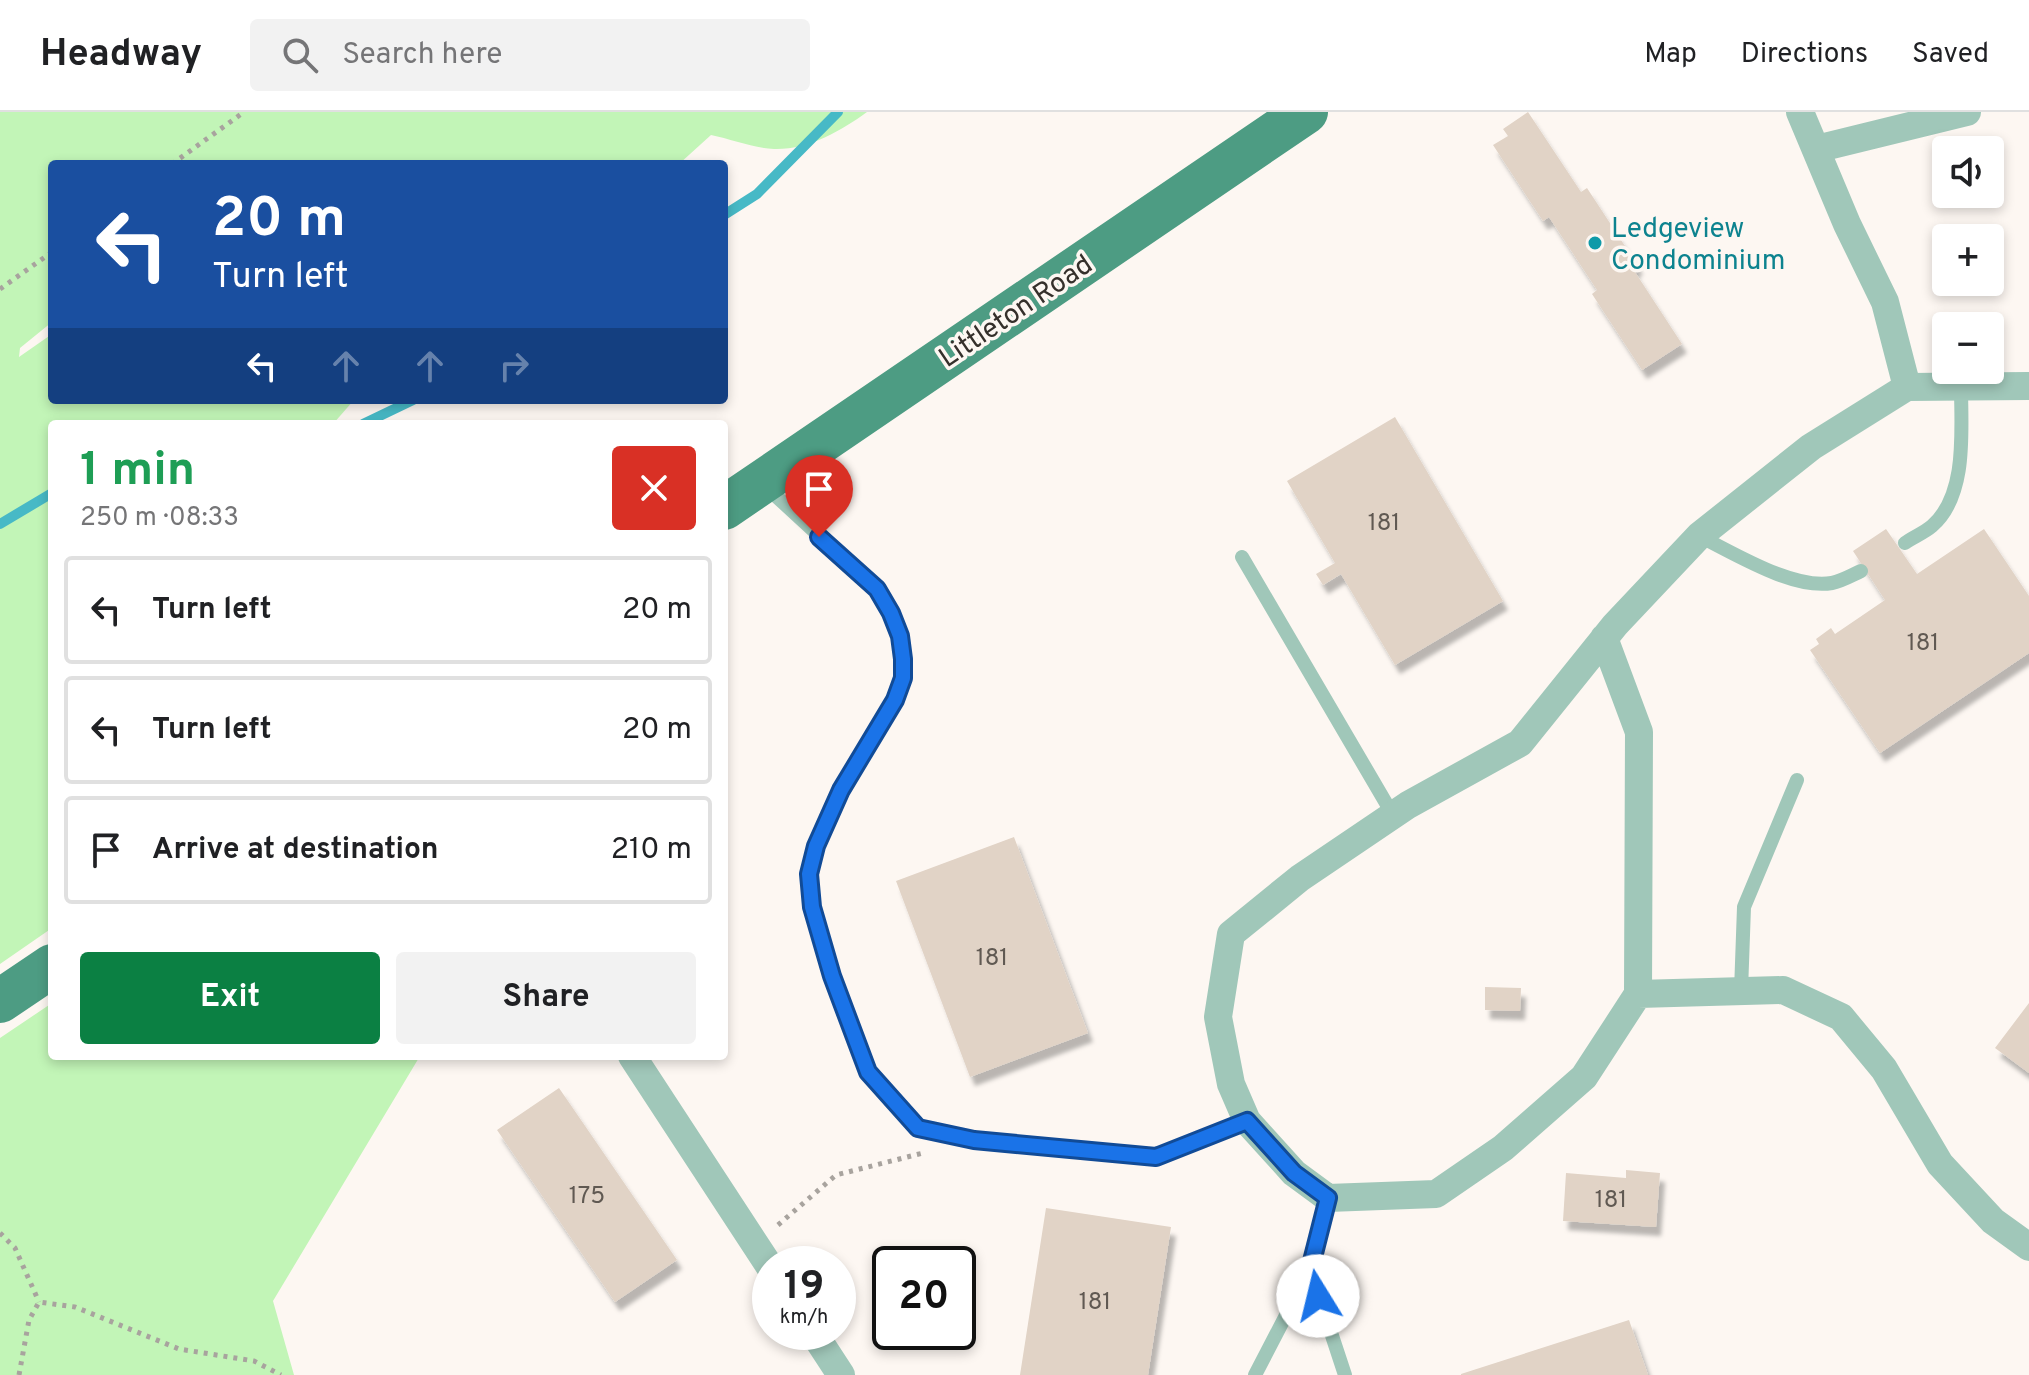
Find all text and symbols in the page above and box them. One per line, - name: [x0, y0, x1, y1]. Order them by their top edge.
- search box: [250, 19, 810, 91]
- text: Headway: [40, 31, 202, 80]
- icon: search: [278, 33, 322, 77]
- text: Search here: [342, 37, 502, 74]
- text: Map: [1644, 37, 1697, 73]
- text: Directions: [1741, 37, 1868, 73]
- text: Saved: [1912, 37, 1989, 73]
- map controls: [1932, 136, 2004, 384]
- button: sound: [1932, 136, 2004, 208]
- text: 20 m: [212, 186, 346, 256]
- icon: left: [80, 192, 184, 296]
- place label: Ledgeview Condominium: [1611, 212, 1786, 280]
- button: +: [1932, 224, 2004, 296]
- marker: Ledgeview Condominium: [1586, 234, 1604, 252]
- street label: Littleton Road: [933, 248, 1101, 377]
- text: Turn left: [212, 255, 349, 301]
- button: −: [1932, 312, 2004, 384]
- icon: left: [240, 344, 284, 388]
- icon: ahead: [324, 344, 368, 388]
- icon: ahead: [408, 344, 452, 388]
- icon: right: [492, 344, 536, 388]
- text: 1 min: [80, 442, 195, 502]
- button: close: [612, 446, 696, 530]
- pin: [785, 455, 853, 537]
- icon: arrive: [797, 467, 841, 511]
- text: 250 m · 08:33: [80, 502, 239, 535]
- house number: 181: [1368, 509, 1400, 539]
- icon: left: [84, 588, 128, 632]
- text: Turn left: [152, 592, 272, 629]
- text: 20 m: [622, 592, 692, 629]
- house number: 181: [1907, 629, 1939, 659]
- icon: left: [84, 708, 128, 752]
- text: Turn left: [152, 712, 272, 749]
- text: 20 m: [622, 712, 692, 749]
- icon: arrive: [84, 828, 128, 872]
- text: Arrive at destination: [152, 832, 438, 869]
- text: 210 m: [611, 832, 692, 869]
- house number: 181: [976, 944, 1008, 974]
- button: Exit: [80, 952, 380, 1044]
- button: Share: [396, 952, 696, 1044]
- house number: 175: [569, 1182, 605, 1212]
- house number: 181: [1595, 1186, 1627, 1216]
- speed limit sign: 20: [872, 1246, 976, 1350]
- position arrow: [1276, 1254, 1360, 1338]
- text: 19: [784, 1263, 824, 1313]
- house number: 181: [1079, 1288, 1111, 1318]
- text: km/h: [780, 1305, 828, 1331]

